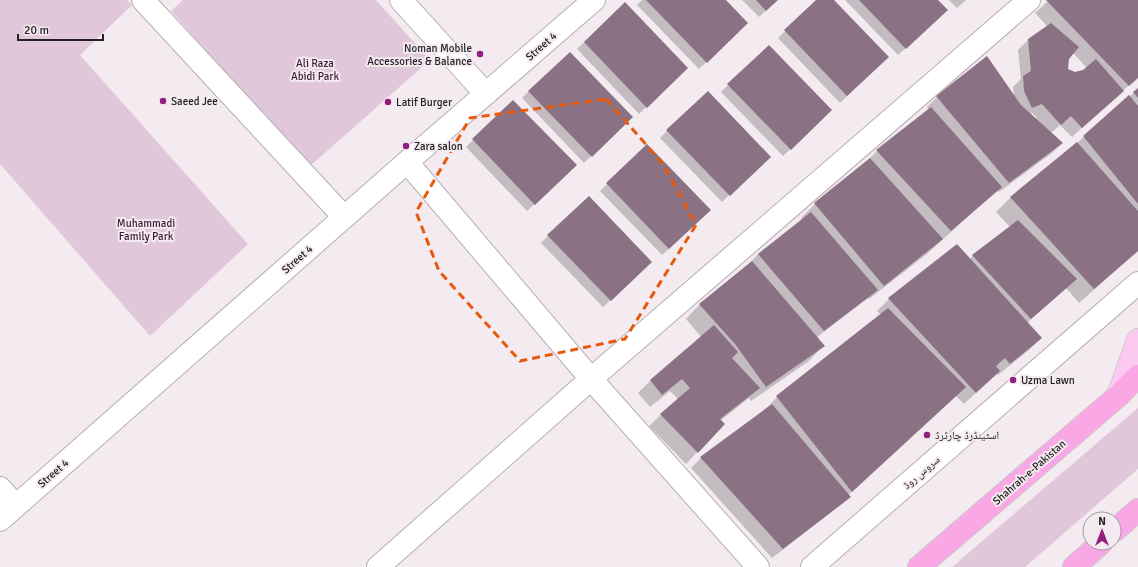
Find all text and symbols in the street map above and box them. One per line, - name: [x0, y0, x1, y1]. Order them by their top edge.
- scale bar: [18, 16, 103, 42]
- text: 20 m: [24, 23, 49, 38]
- street label: Street 4: [523, 29, 560, 63]
- place label: Noman Mobile Accessories & Balance: [367, 42, 472, 68]
- marker: Noman Mobile Accessories & Balance: [475, 49, 485, 59]
- park label: Ali Raza Abidi Park: [291, 57, 339, 83]
- place label: Saeed Jee: [171, 95, 218, 108]
- marker: Saeed Jee: [158, 96, 168, 106]
- place label: Latif Burger: [396, 96, 452, 109]
- marker: Latif Burger: [383, 97, 393, 107]
- place label: Zara salon: [414, 140, 463, 153]
- marker: Zara salon: [401, 141, 411, 151]
- park label: Muhammadi Family Park: [117, 217, 175, 243]
- street label: Street 4: [279, 242, 316, 276]
- place label: Uzma Lawn: [1021, 374, 1075, 387]
- marker: Uzma Lawn: [1008, 375, 1018, 385]
- place label: اسٹینڈرڈ چارٹرڈ: [935, 429, 999, 442]
- marker: اسٹینڈرڈ چارٹرڈ: [922, 430, 932, 440]
- street label: Shahrah-e-Pakistan: [990, 437, 1069, 508]
- street label: سروس روڈ: [900, 453, 942, 492]
- street label: Street 4: [35, 456, 72, 490]
- north arrow: [1082, 511, 1122, 551]
- text: N: [1098, 515, 1106, 528]

